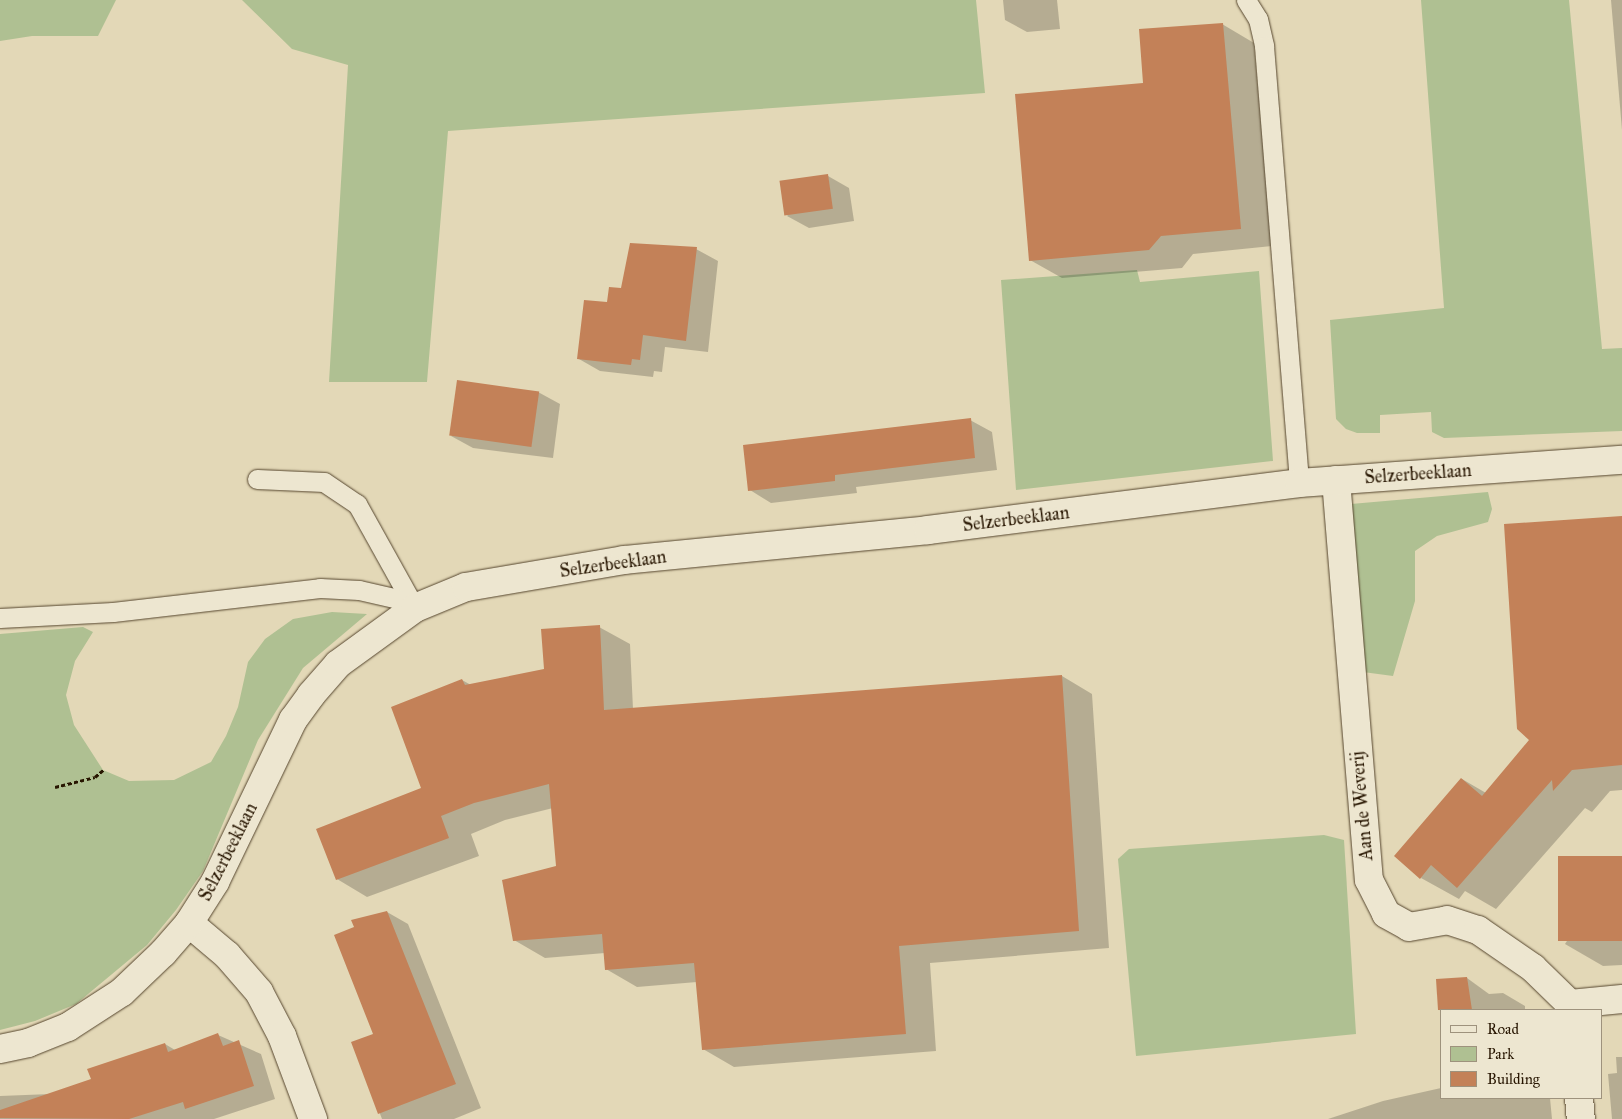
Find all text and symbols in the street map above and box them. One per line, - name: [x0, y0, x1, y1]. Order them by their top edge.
- street label: Selzerbeeklaan: [1364, 459, 1472, 489]
- street label: Selzerbeeklaan: [962, 502, 1070, 536]
- street label: Selzerbeeklaan: [558, 546, 668, 582]
- street label: Aan de Weverij: [1346, 751, 1378, 861]
- street label: Selzerbeeklaan: [194, 799, 262, 905]
- legend: [1440, 1009, 1602, 1099]
- text: Road: [1487, 1020, 1519, 1038]
- text: Park: [1487, 1045, 1514, 1063]
- text: Building: [1487, 1070, 1540, 1088]

